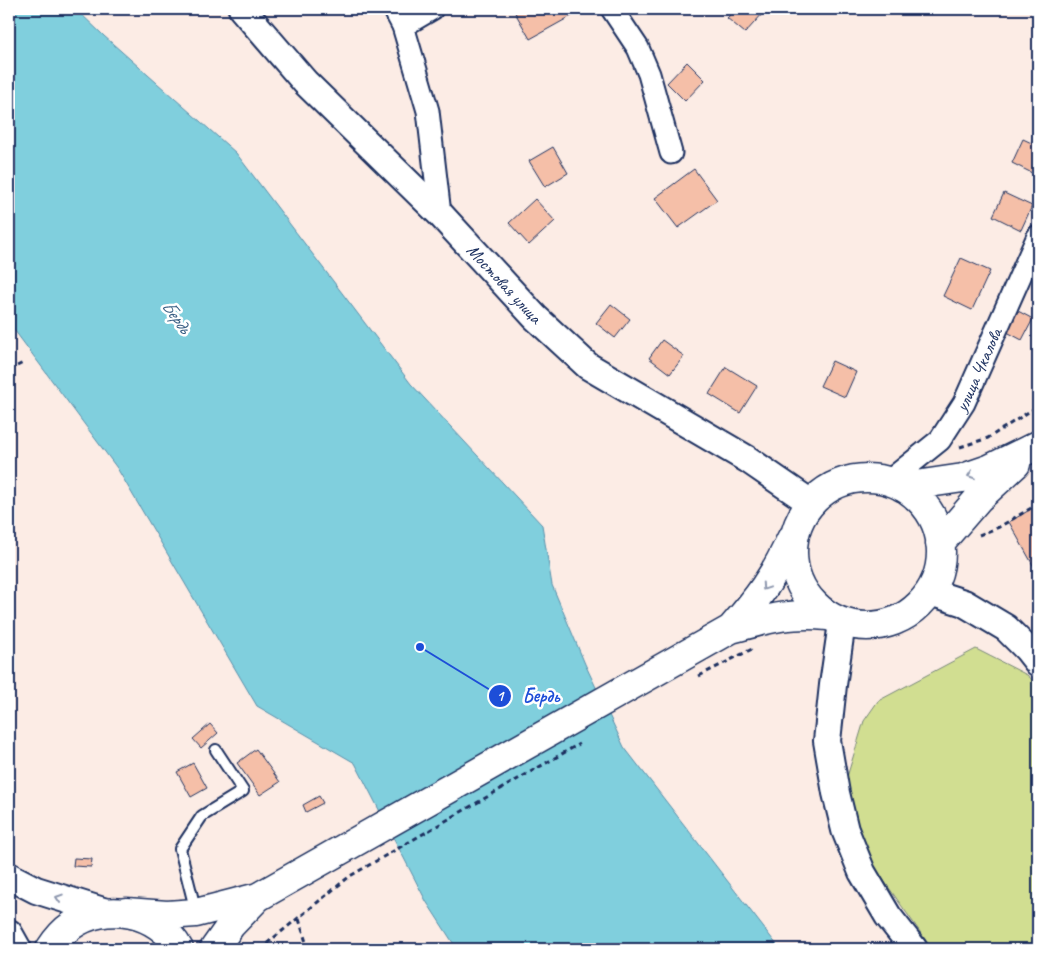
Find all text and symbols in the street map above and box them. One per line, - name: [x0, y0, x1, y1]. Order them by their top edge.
- street label: Мостовая улица: [462, 239, 547, 329]
- water label: Бердь: [156, 295, 197, 339]
- street label: улица Чкалова: [950, 323, 1007, 416]
- one-way arrow: [967, 469, 976, 479]
- one-way arrow: [762, 582, 771, 591]
- callout: Бердь: [488, 679, 570, 713]
- text: Бердь: [523, 684, 561, 708]
- text: 1: [497, 687, 506, 706]
- one-way arrow: [56, 894, 64, 904]

